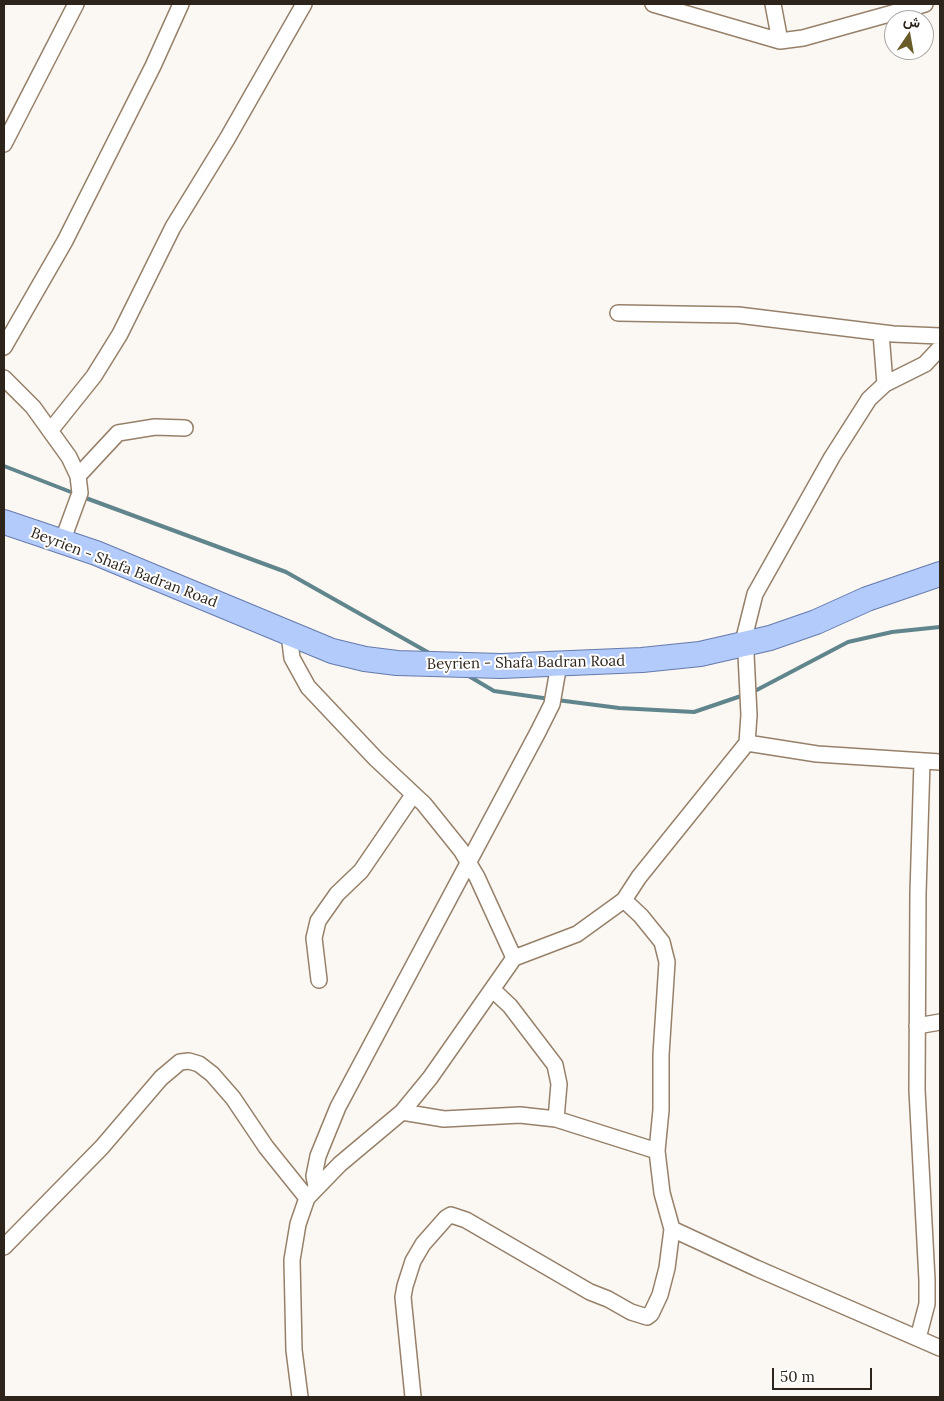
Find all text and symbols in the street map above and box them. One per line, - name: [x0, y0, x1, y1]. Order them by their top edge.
- north arrow: [884, 10, 934, 60]
- text: ش: [902, 11, 922, 32]
- street label: Beyrien - Shafa Badran Road: [28, 524, 220, 612]
- street label: Beyrien - Shafa Badran Road: [427, 652, 625, 674]
- scale bar: [774, 1358, 874, 1390]
- text: 50 m: [780, 1367, 815, 1386]

